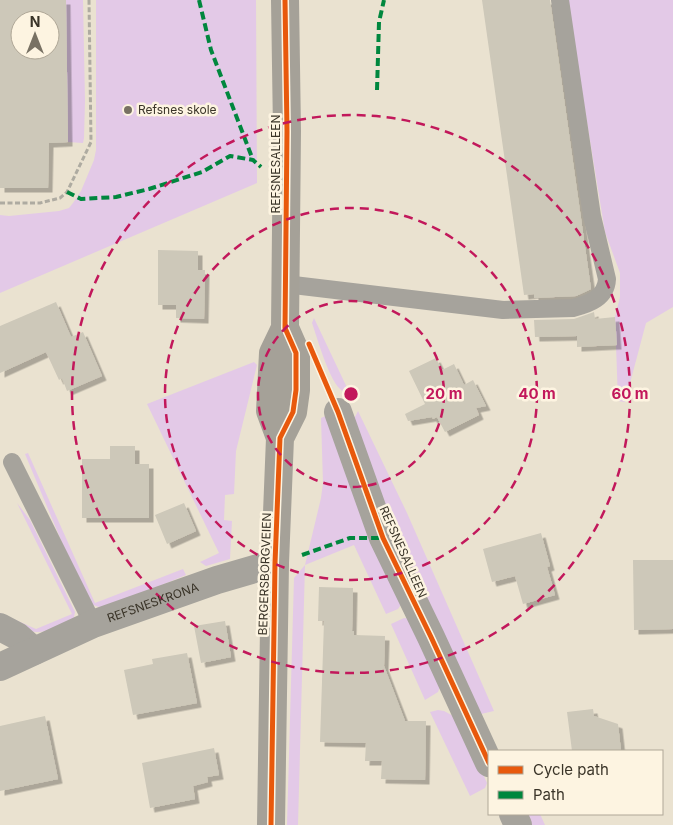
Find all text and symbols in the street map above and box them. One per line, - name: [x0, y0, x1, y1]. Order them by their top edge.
- north arrow: [10, 10, 60, 60]
- text: N: [30, 13, 40, 30]
- place label: Refsnes skole: [138, 102, 217, 117]
- marker: Refsnes skole: [122, 104, 134, 116]
- street label: REFSNESALLEEN: [268, 115, 283, 214]
- text: 20 m: [426, 384, 462, 403]
- text: 40 m: [518, 384, 556, 403]
- text: 60 m: [611, 384, 649, 403]
- centre of rings: [342, 385, 360, 403]
- street label: REFSNESALLEEN: [376, 504, 430, 600]
- street label: BERGERSBORGVEIEN: [255, 512, 274, 636]
- street label: REFSNESKRONA: [105, 579, 200, 625]
- legend: [488, 750, 663, 815]
- text: Cycle path: [533, 760, 609, 779]
- text: Path: [533, 785, 565, 804]

